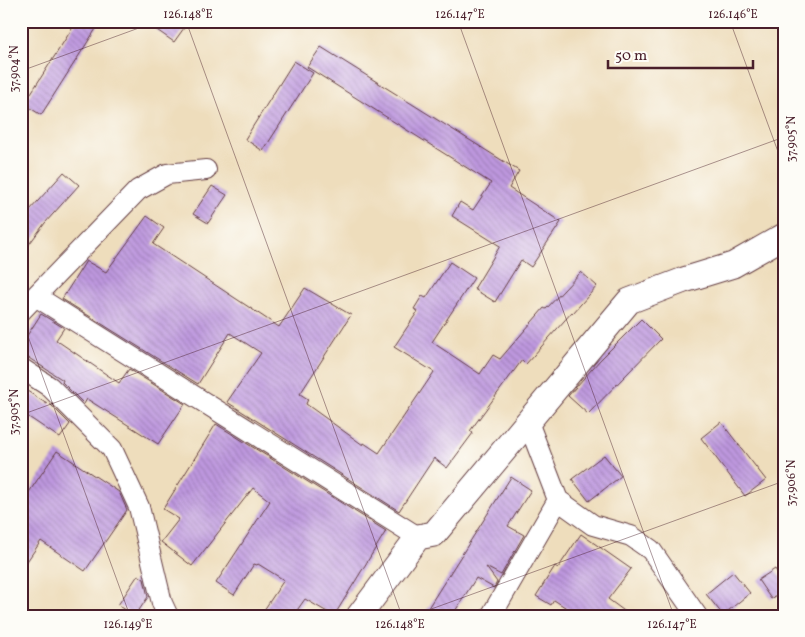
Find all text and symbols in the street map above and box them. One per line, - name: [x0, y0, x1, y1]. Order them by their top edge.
- text: 126.148°E: [163, 7, 213, 23]
- text: 126.147°E: [435, 7, 485, 23]
- text: 126.146°E: [708, 7, 758, 23]
- scale bar: [608, 38, 752, 70]
- text: 37.904°N: [7, 45, 23, 93]
- text: 50 m: [615, 46, 647, 67]
- text: 37.905°N: [784, 116, 800, 162]
- text: 37.905°N: [7, 389, 23, 435]
- text: 37.906°N: [784, 459, 800, 506]
- text: 126.149°E: [103, 617, 153, 633]
- text: 126.148°E: [375, 617, 425, 633]
- text: 126.147°E: [647, 617, 697, 633]

